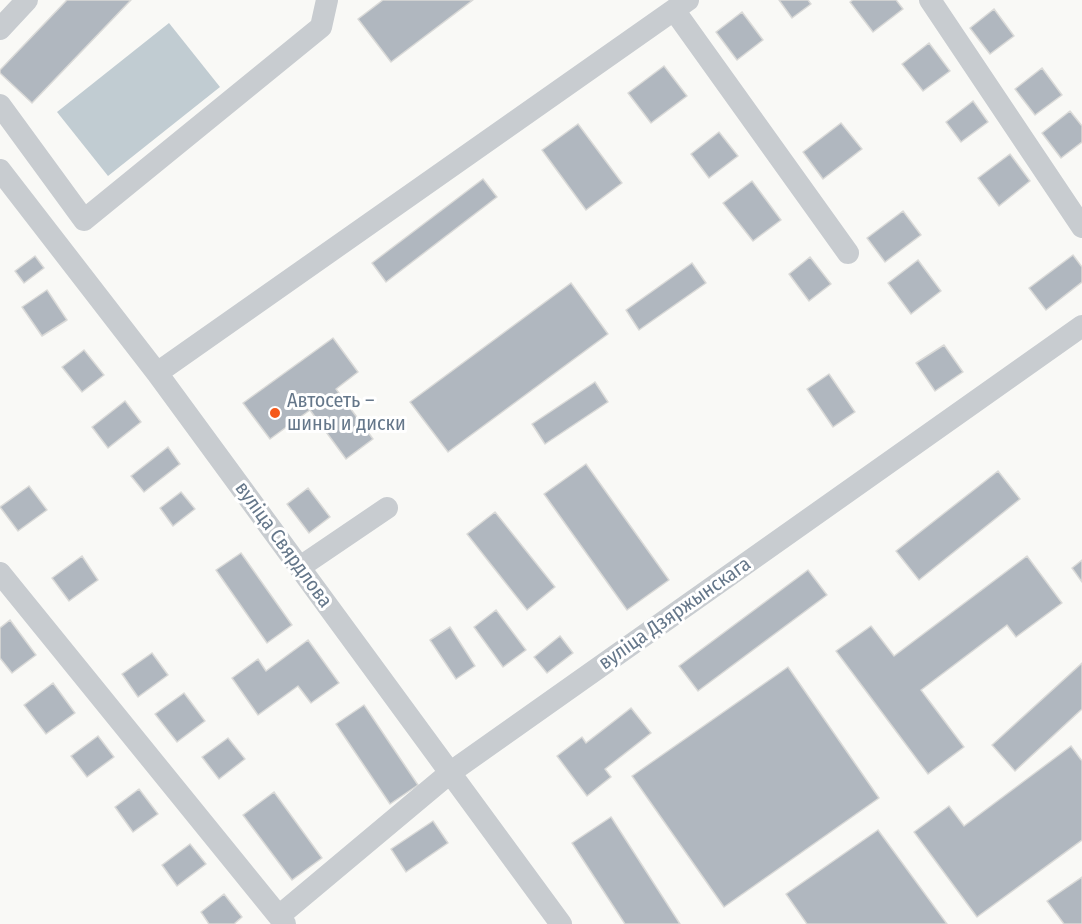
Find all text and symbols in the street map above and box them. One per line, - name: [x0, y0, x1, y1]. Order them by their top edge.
- place label: Автосеть – шины и диски: [287, 389, 406, 436]
- marker: Автосеть – шины и диски: [268, 406, 282, 420]
- street label: вуліца Свярдлова: [229, 477, 337, 613]
- street label: вуліца Дзяржынскага: [594, 552, 756, 676]

